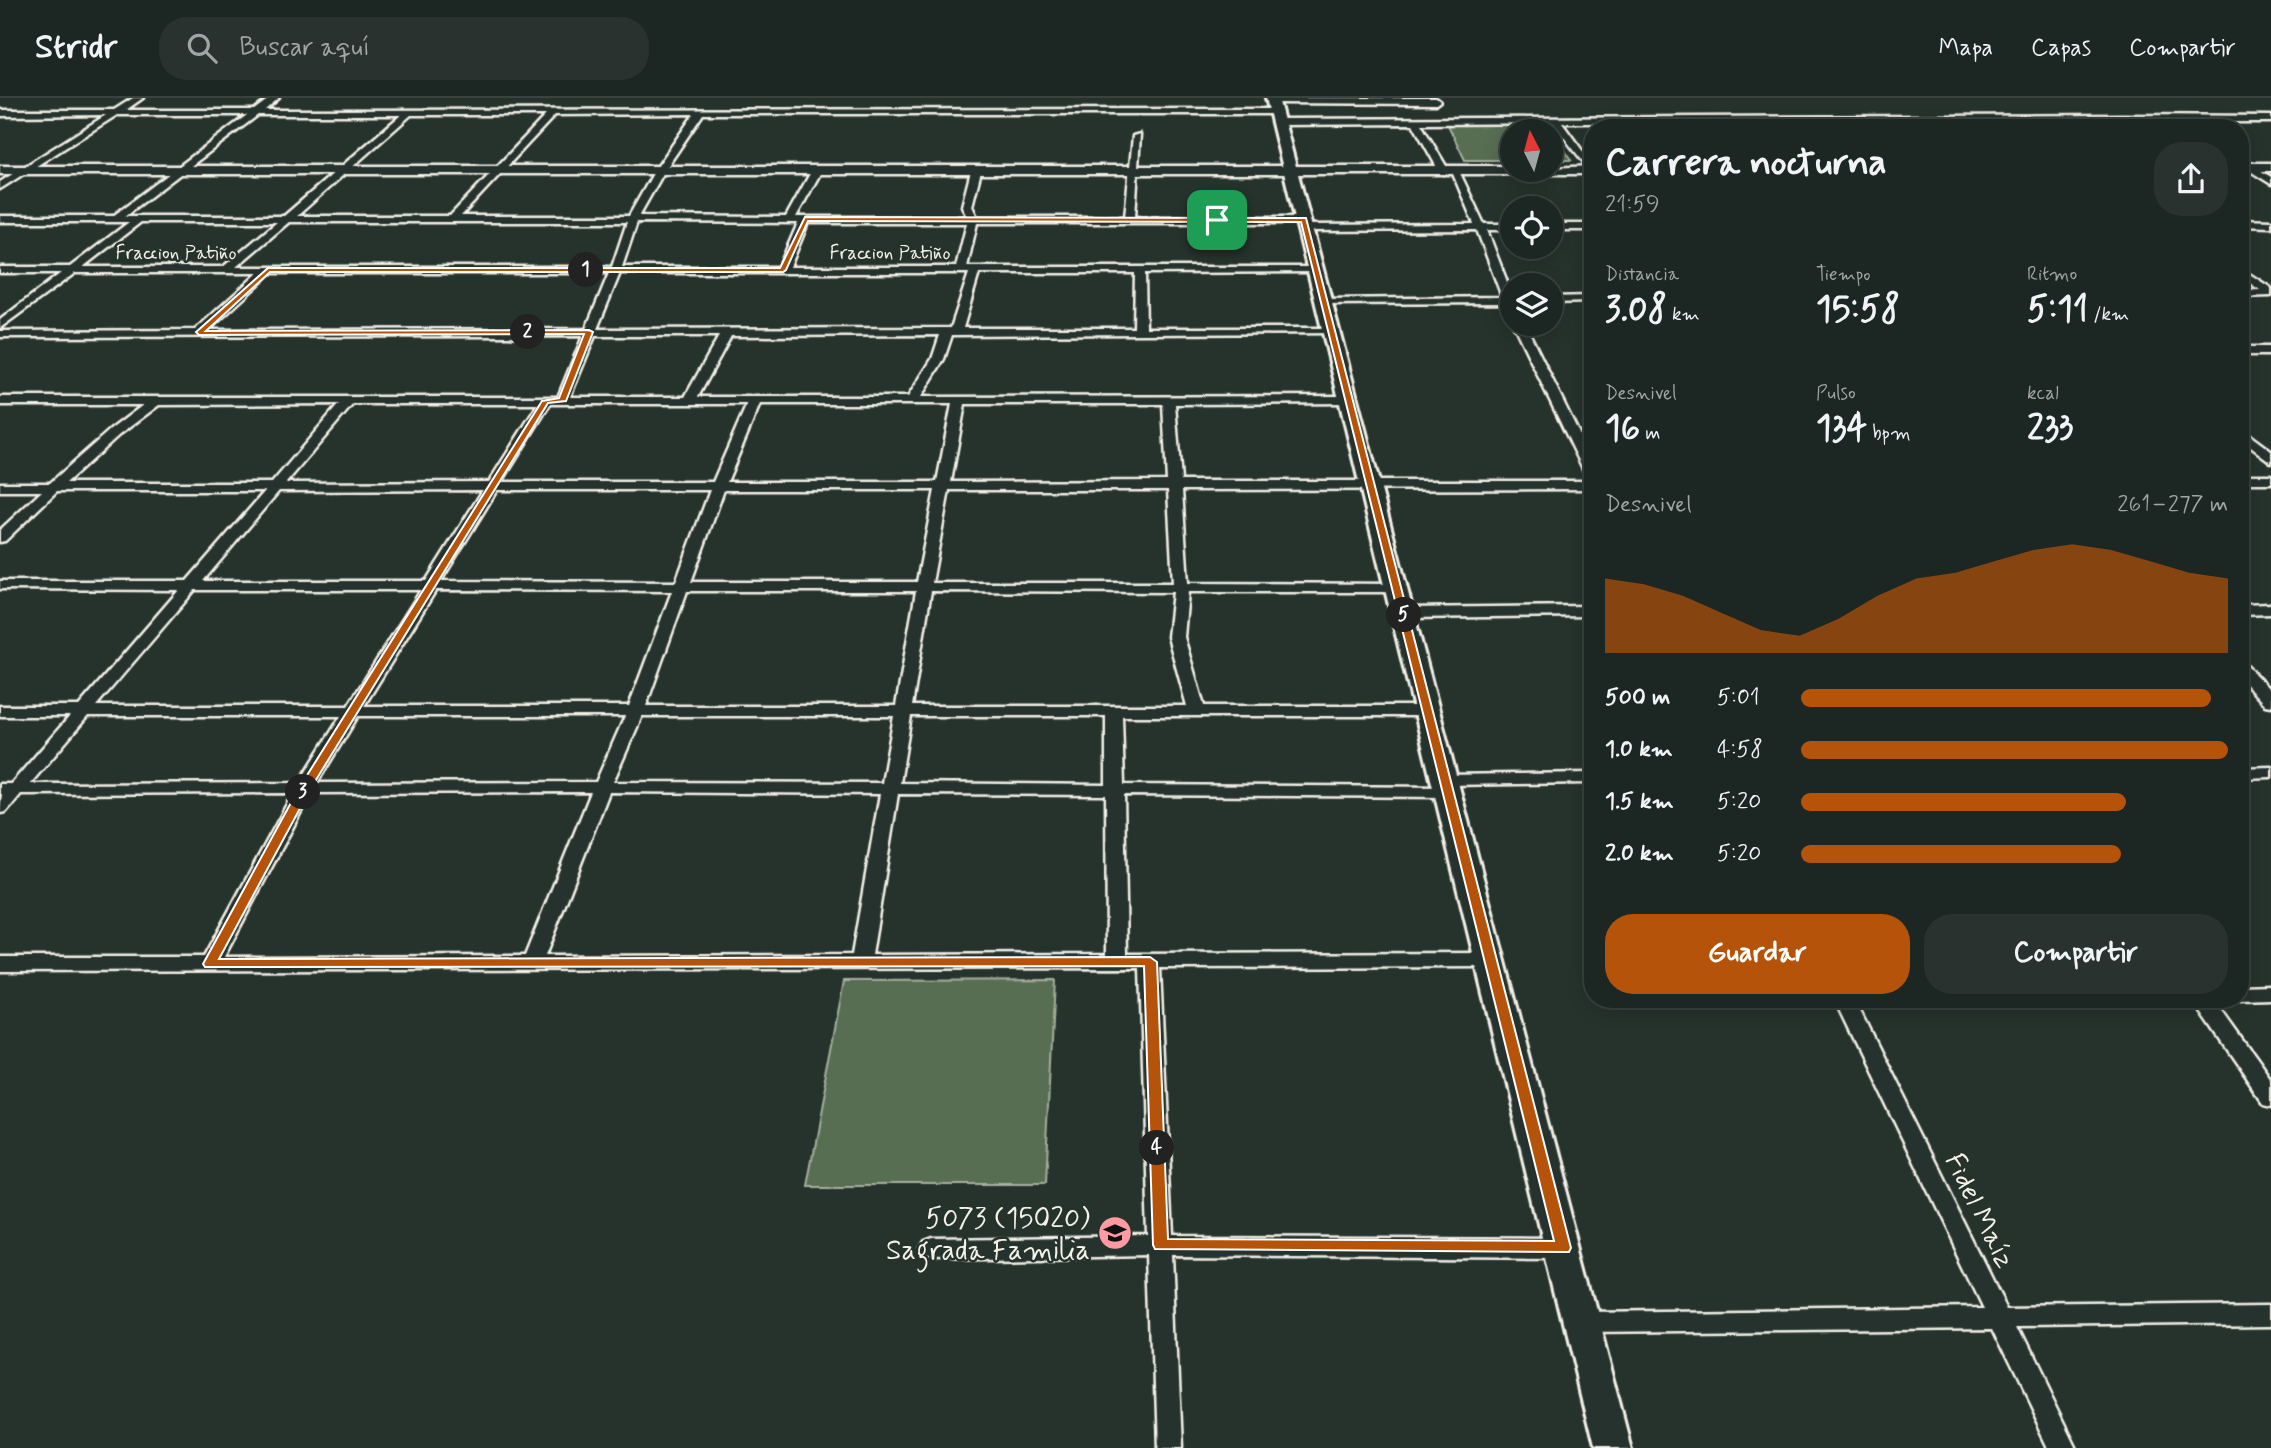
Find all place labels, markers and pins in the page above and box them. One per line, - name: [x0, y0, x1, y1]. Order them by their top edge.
- pin: [1187, 190, 1247, 250]
- pin: 1: [568, 252, 604, 288]
- pin: 2: [510, 314, 546, 350]
- pin: 5: [1386, 598, 1422, 632]
- pin: 3: [286, 774, 320, 810]
- pin: 4: [1140, 1130, 1174, 1166]
- place label: 5073 (15020) Sagrada Familia: [886, 1201, 1090, 1273]
- school or university icon: 5073 (15020) Sagrada Familia: [1096, 1214, 1134, 1252]

